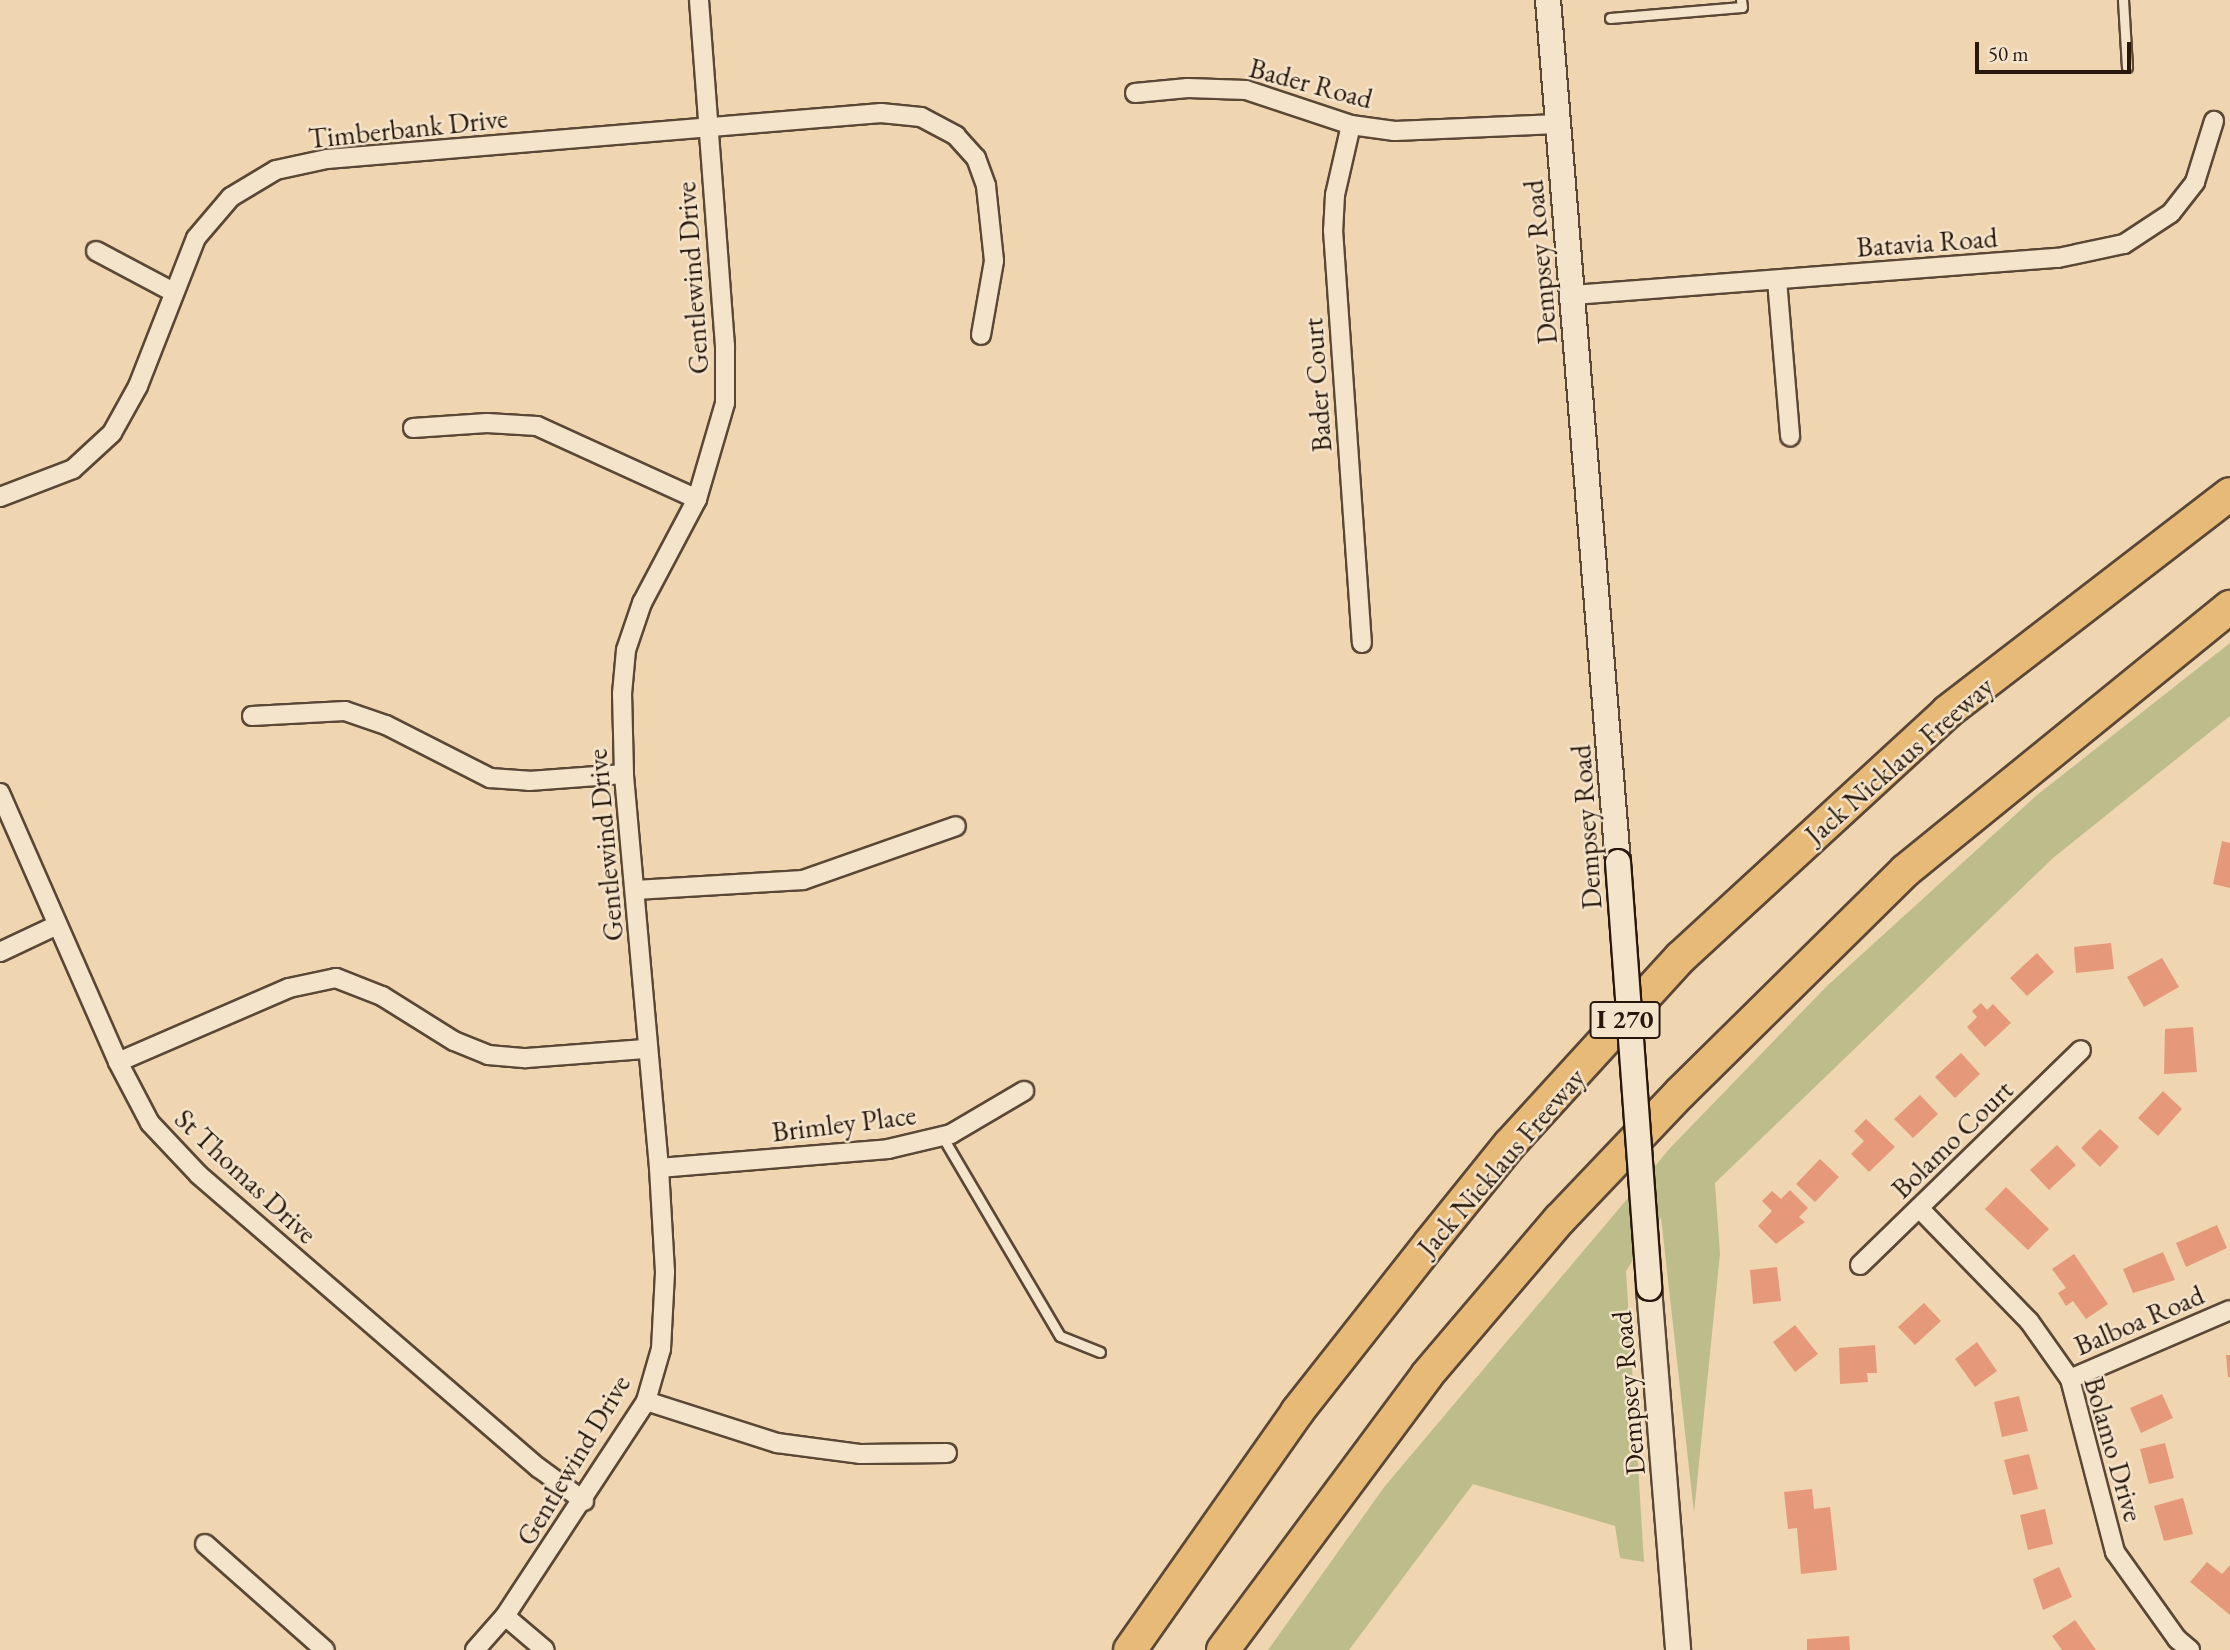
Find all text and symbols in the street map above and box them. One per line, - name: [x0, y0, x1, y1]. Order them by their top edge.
- scale bar: [1978, 28, 2134, 72]
- text: 50 m: [1988, 40, 2029, 67]
- street label: Bader Road: [1246, 50, 1376, 116]
- street label: Timberbank Drive: [307, 101, 509, 155]
- street label: Dempsey Road: [1516, 178, 1564, 346]
- street label: Gentlewind Drive: [669, 181, 715, 375]
- street label: Batavia Road: [1855, 220, 1999, 264]
- street label: Bader Court: [1296, 317, 1338, 453]
- street label: Jack Nicklaus Freeway: [1798, 669, 2000, 851]
- street label: Dempsey Road: [1563, 744, 1609, 910]
- street label: Gentlewind Drive: [580, 747, 630, 943]
- road number: I 270: [1588, 998, 1662, 1042]
- street label: Jack Nicklaus Freeway: [1410, 1061, 1592, 1263]
- street label: Bolamo Court: [1884, 1073, 2020, 1205]
- street label: Brimley Place: [770, 1097, 918, 1149]
- street label: St Thomas Drive: [168, 1102, 324, 1250]
- street label: Balboa Road: [2069, 1278, 2209, 1362]
- street label: Dempsey Road: [1604, 1309, 1652, 1477]
- street label: Gentlewind Drive: [509, 1369, 637, 1551]
- street label: Bolamo Drive: [2077, 1373, 2151, 1525]

